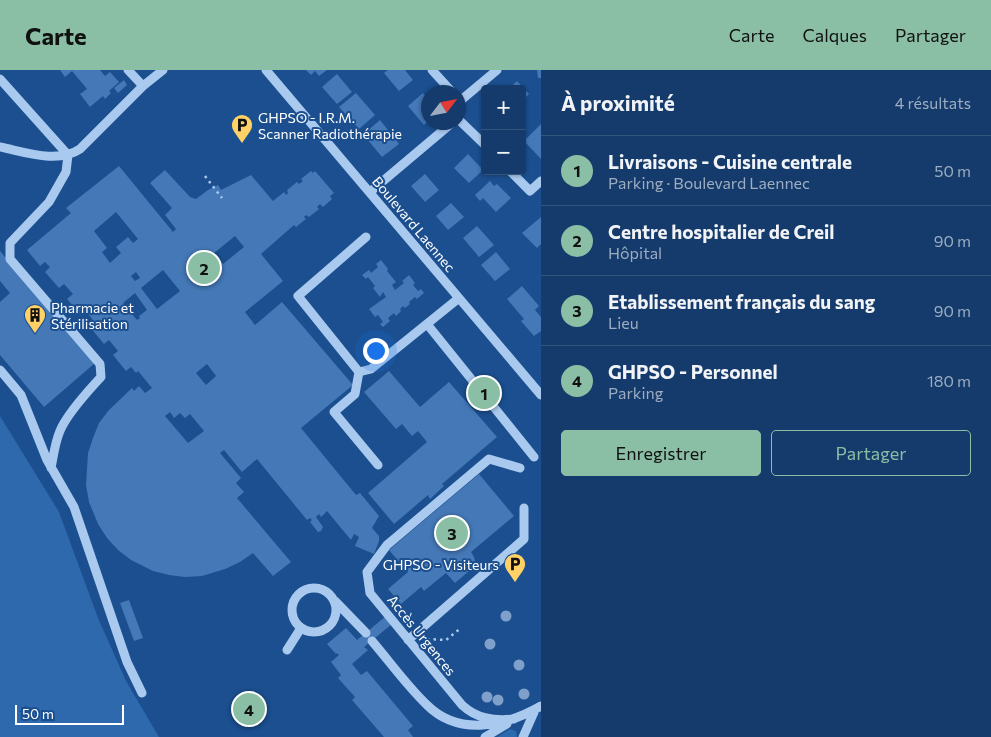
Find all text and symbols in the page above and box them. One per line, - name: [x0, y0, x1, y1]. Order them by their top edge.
- text: Carte: [25, 21, 87, 50]
- text: Carte: [729, 24, 774, 46]
- text: Calques: [802, 24, 867, 46]
- text: Partager: [895, 24, 966, 46]
- north arrow: [421, 85, 466, 130]
- map controls: [481, 85, 526, 175]
- button: +: [481, 85, 526, 130]
- text: À proximité: [561, 90, 675, 115]
- text: 4 résultats: [895, 93, 971, 112]
- place label: GHPSO - I.R.M. Scanner Radiothérapie: [258, 109, 402, 142]
- parking icon: GHPSO - I.R.M. Scanner Radiothérapie: [230, 113, 254, 144]
- button: −: [481, 130, 526, 175]
- text: Livraisons - Cuisine centrale: [608, 150, 852, 173]
- text: 1: [573, 161, 581, 180]
- text: 50 m: [934, 161, 971, 180]
- street label: Boulevard Laennec: [369, 173, 459, 275]
- text: Parking · Boulevard Laennec: [608, 173, 810, 192]
- text: Centre hospitalier de Creil: [608, 220, 835, 243]
- text: 2: [572, 231, 582, 250]
- text: 90 m: [934, 231, 971, 250]
- text: Hôpital: [608, 243, 662, 262]
- pin: 2: [188, 249, 220, 287]
- text: Etablissement français du sang: [608, 290, 875, 313]
- place label: Pharmacie et Stérilisation: [51, 299, 134, 332]
- text: 3: [572, 301, 582, 320]
- text: 90 m: [934, 301, 971, 320]
- building icon: Pharmacie et Stérilisation: [23, 303, 47, 334]
- text: Lieu: [608, 313, 639, 332]
- your location: [363, 338, 389, 364]
- text: GHPSO - Personnel: [608, 360, 778, 383]
- text: 4: [572, 371, 582, 390]
- text: 180 m: [927, 371, 971, 390]
- pin: 1: [468, 374, 500, 412]
- text: Parking: [608, 383, 663, 402]
- button: Enregistrer: [561, 430, 761, 476]
- button: Partager: [771, 430, 971, 476]
- pin: 3: [436, 514, 468, 552]
- parking icon: GHPSO - Visiteurs: [503, 552, 527, 583]
- place label: GHPSO - Visiteurs: [383, 556, 499, 573]
- street label: Accès Urgences: [384, 591, 460, 679]
- pin: 4: [233, 690, 265, 728]
- scale bar: [15, 702, 124, 725]
- text: 50 m: [22, 705, 54, 722]

